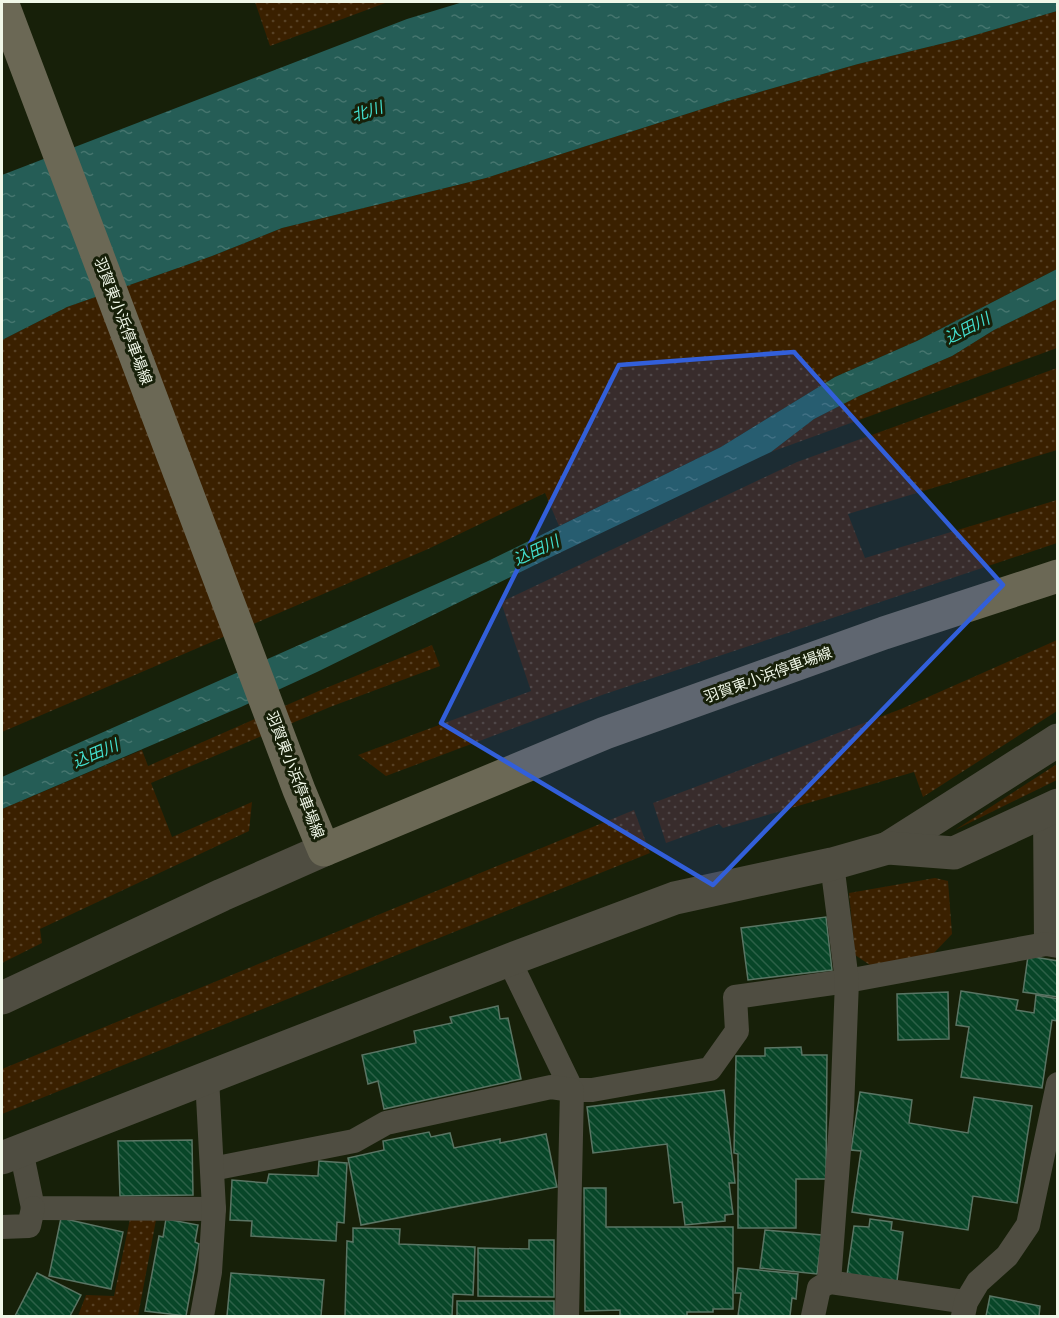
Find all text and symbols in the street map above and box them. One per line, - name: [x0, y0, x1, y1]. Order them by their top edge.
- water label: 北川: [349, 97, 387, 125]
- street label: 羽賀東小浜停車場線: [90, 254, 157, 387]
- water label: 込田川: [942, 308, 995, 348]
- water label: 込田川: [510, 531, 564, 569]
- street label: 羽賀東小浜停車場線: [701, 643, 835, 707]
- street label: 羽賀東小浜停車場線: [262, 708, 329, 841]
- water label: 込田川: [69, 735, 123, 772]

